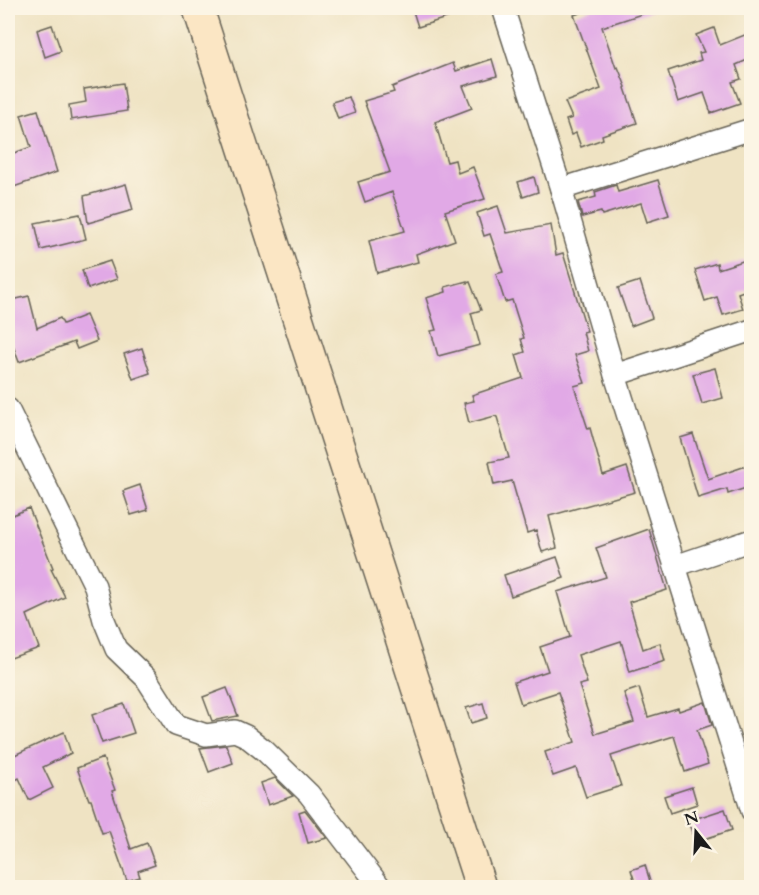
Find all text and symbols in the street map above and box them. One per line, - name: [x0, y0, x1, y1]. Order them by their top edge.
- north arrow: [666, 802, 726, 862]
- text: N: [682, 806, 702, 831]

